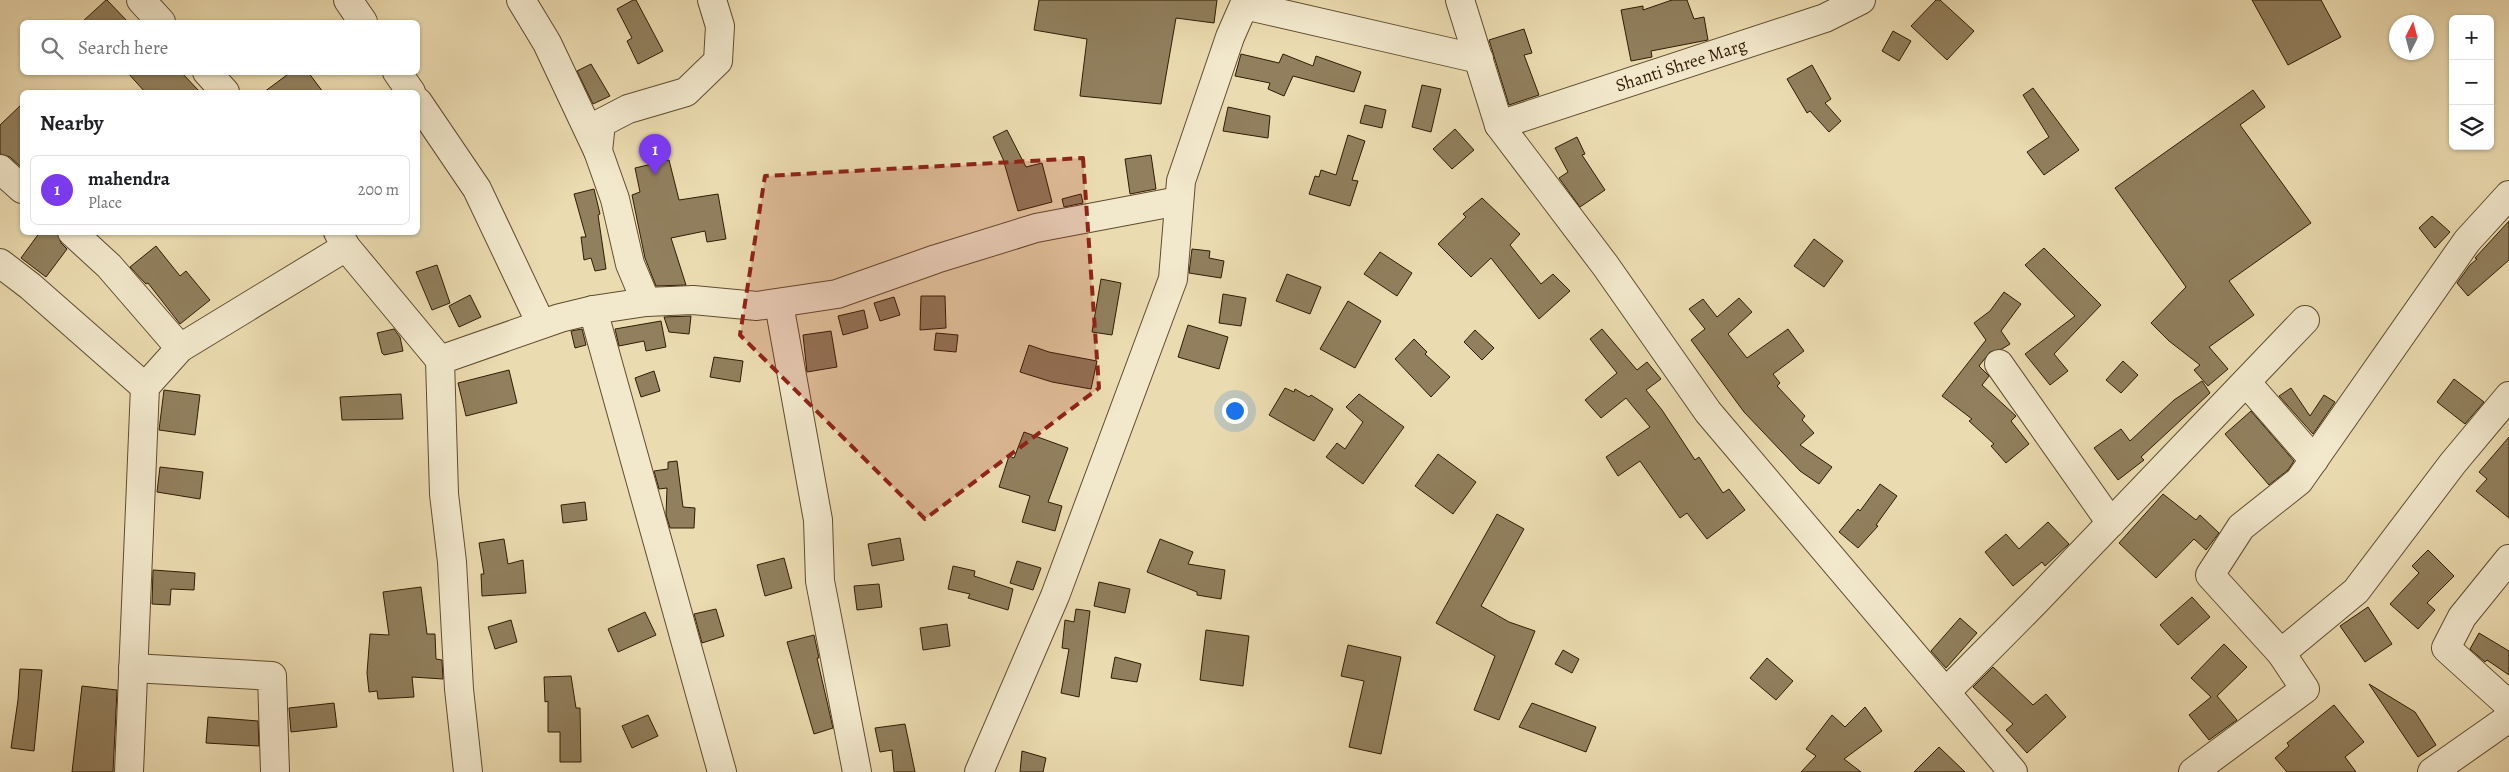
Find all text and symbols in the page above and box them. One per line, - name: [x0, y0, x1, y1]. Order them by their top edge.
- north arrow: [2389, 15, 2434, 60]
- map controls: [2449, 15, 2494, 150]
- button: +: [2449, 15, 2494, 60]
- search box: [20, 20, 420, 75]
- street label: Shanti Shree Marg: [1612, 32, 1750, 98]
- icon: search: [38, 34, 66, 62]
- text: Search here: [78, 35, 168, 61]
- button: −: [2449, 60, 2494, 105]
- button: layers: [2449, 105, 2494, 150]
- text: Nearby: [40, 109, 103, 137]
- pin: 1: [639, 134, 671, 175]
- text: mahendra: [88, 166, 170, 192]
- text: 1: [54, 179, 60, 201]
- text: 200 m: [358, 179, 399, 201]
- text: Place: [88, 192, 122, 214]
- your location: [1222, 398, 1248, 424]

